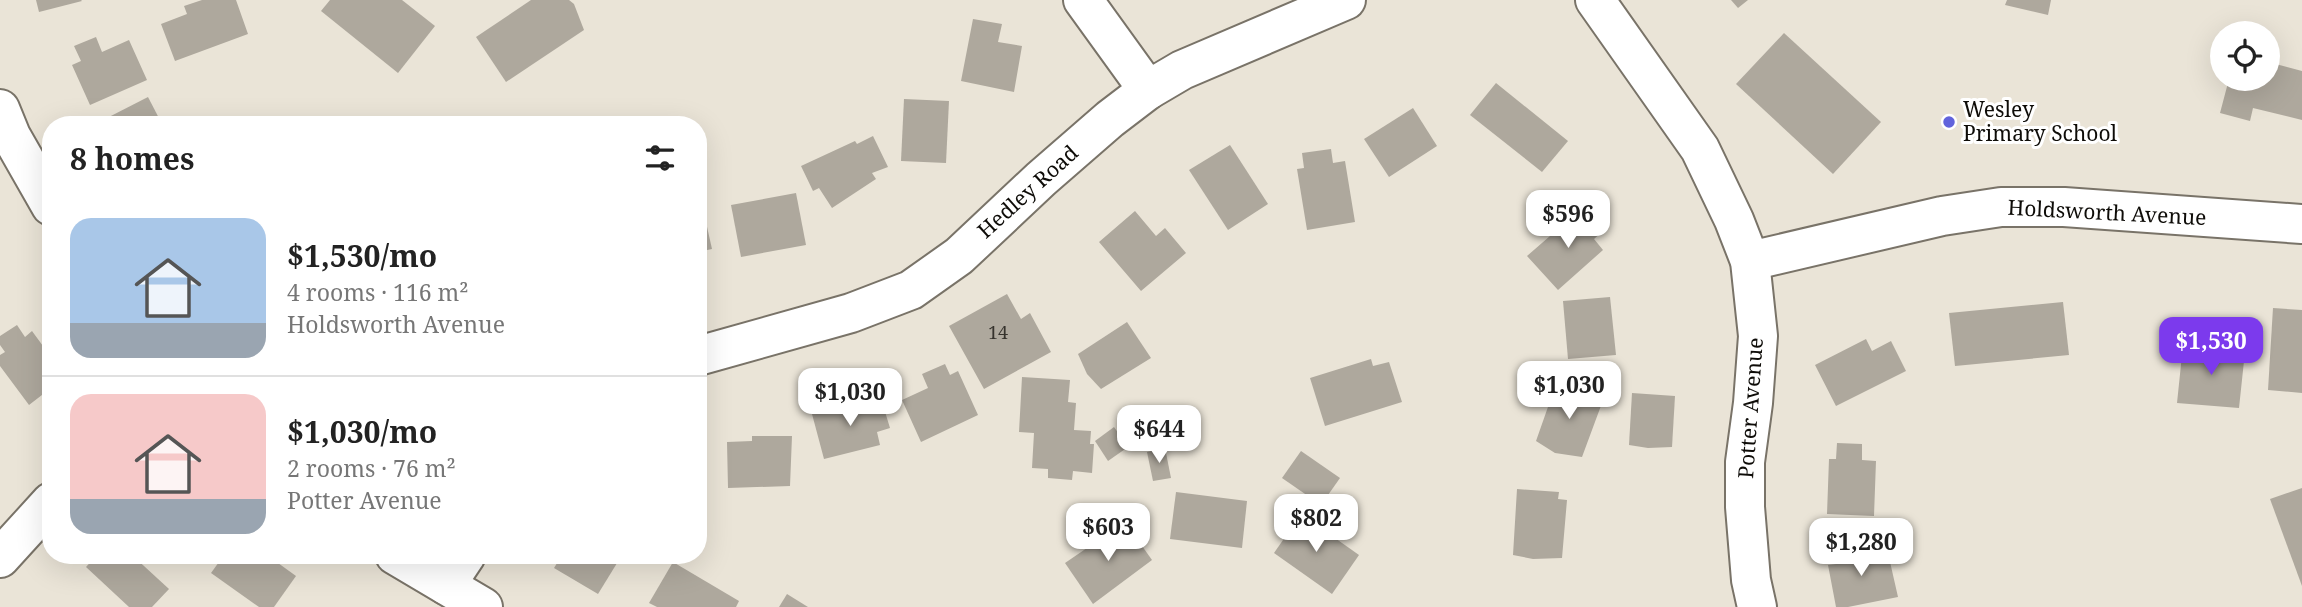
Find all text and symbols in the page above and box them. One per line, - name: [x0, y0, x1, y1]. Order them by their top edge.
- map controls: [2210, 21, 2280, 91]
- button: locate: [2210, 21, 2280, 91]
- place label: Wesley Primary School: [1963, 95, 2118, 147]
- marker: Wesley Primary School: [1941, 114, 1957, 130]
- text: 8 homes: [70, 138, 194, 179]
- street label: Hedley Road: [971, 138, 1084, 244]
- icon: filters: [641, 139, 679, 177]
- pin: $596: [1527, 190, 1609, 250]
- street label: Holdsworth Avenue: [2007, 193, 2207, 231]
- text: $596: [1542, 197, 1594, 229]
- text: $1,530/mo: [287, 235, 437, 276]
- icon: home: [126, 246, 210, 330]
- text: 4 rooms · 116 m²: [287, 276, 469, 308]
- text: Holdsworth Avenue: [287, 308, 505, 340]
- pin: $1,530: [2154, 318, 2268, 377]
- house number: 14: [988, 320, 1008, 344]
- text: $1,530: [2175, 324, 2247, 356]
- street label: Potter Avenue: [1731, 337, 1769, 479]
- pin: $1,030: [1512, 362, 1626, 421]
- pin: $1,030: [793, 368, 907, 428]
- text: $1,030: [1533, 368, 1605, 400]
- text: $1,030: [814, 375, 886, 407]
- pin: $644: [1118, 406, 1200, 465]
- text: $1,030/mo: [287, 411, 437, 452]
- text: $644: [1133, 412, 1185, 444]
- icon: home: [126, 422, 210, 506]
- text: 2 rooms · 76 m²: [287, 452, 456, 484]
- text: Potter Avenue: [287, 484, 442, 516]
- pin: $802: [1275, 494, 1357, 554]
- text: $802: [1290, 501, 1342, 533]
- pin: $603: [1067, 504, 1149, 563]
- text: $603: [1082, 510, 1134, 542]
- pin: $1,280: [1804, 518, 1918, 578]
- text: $1,280: [1825, 525, 1897, 557]

